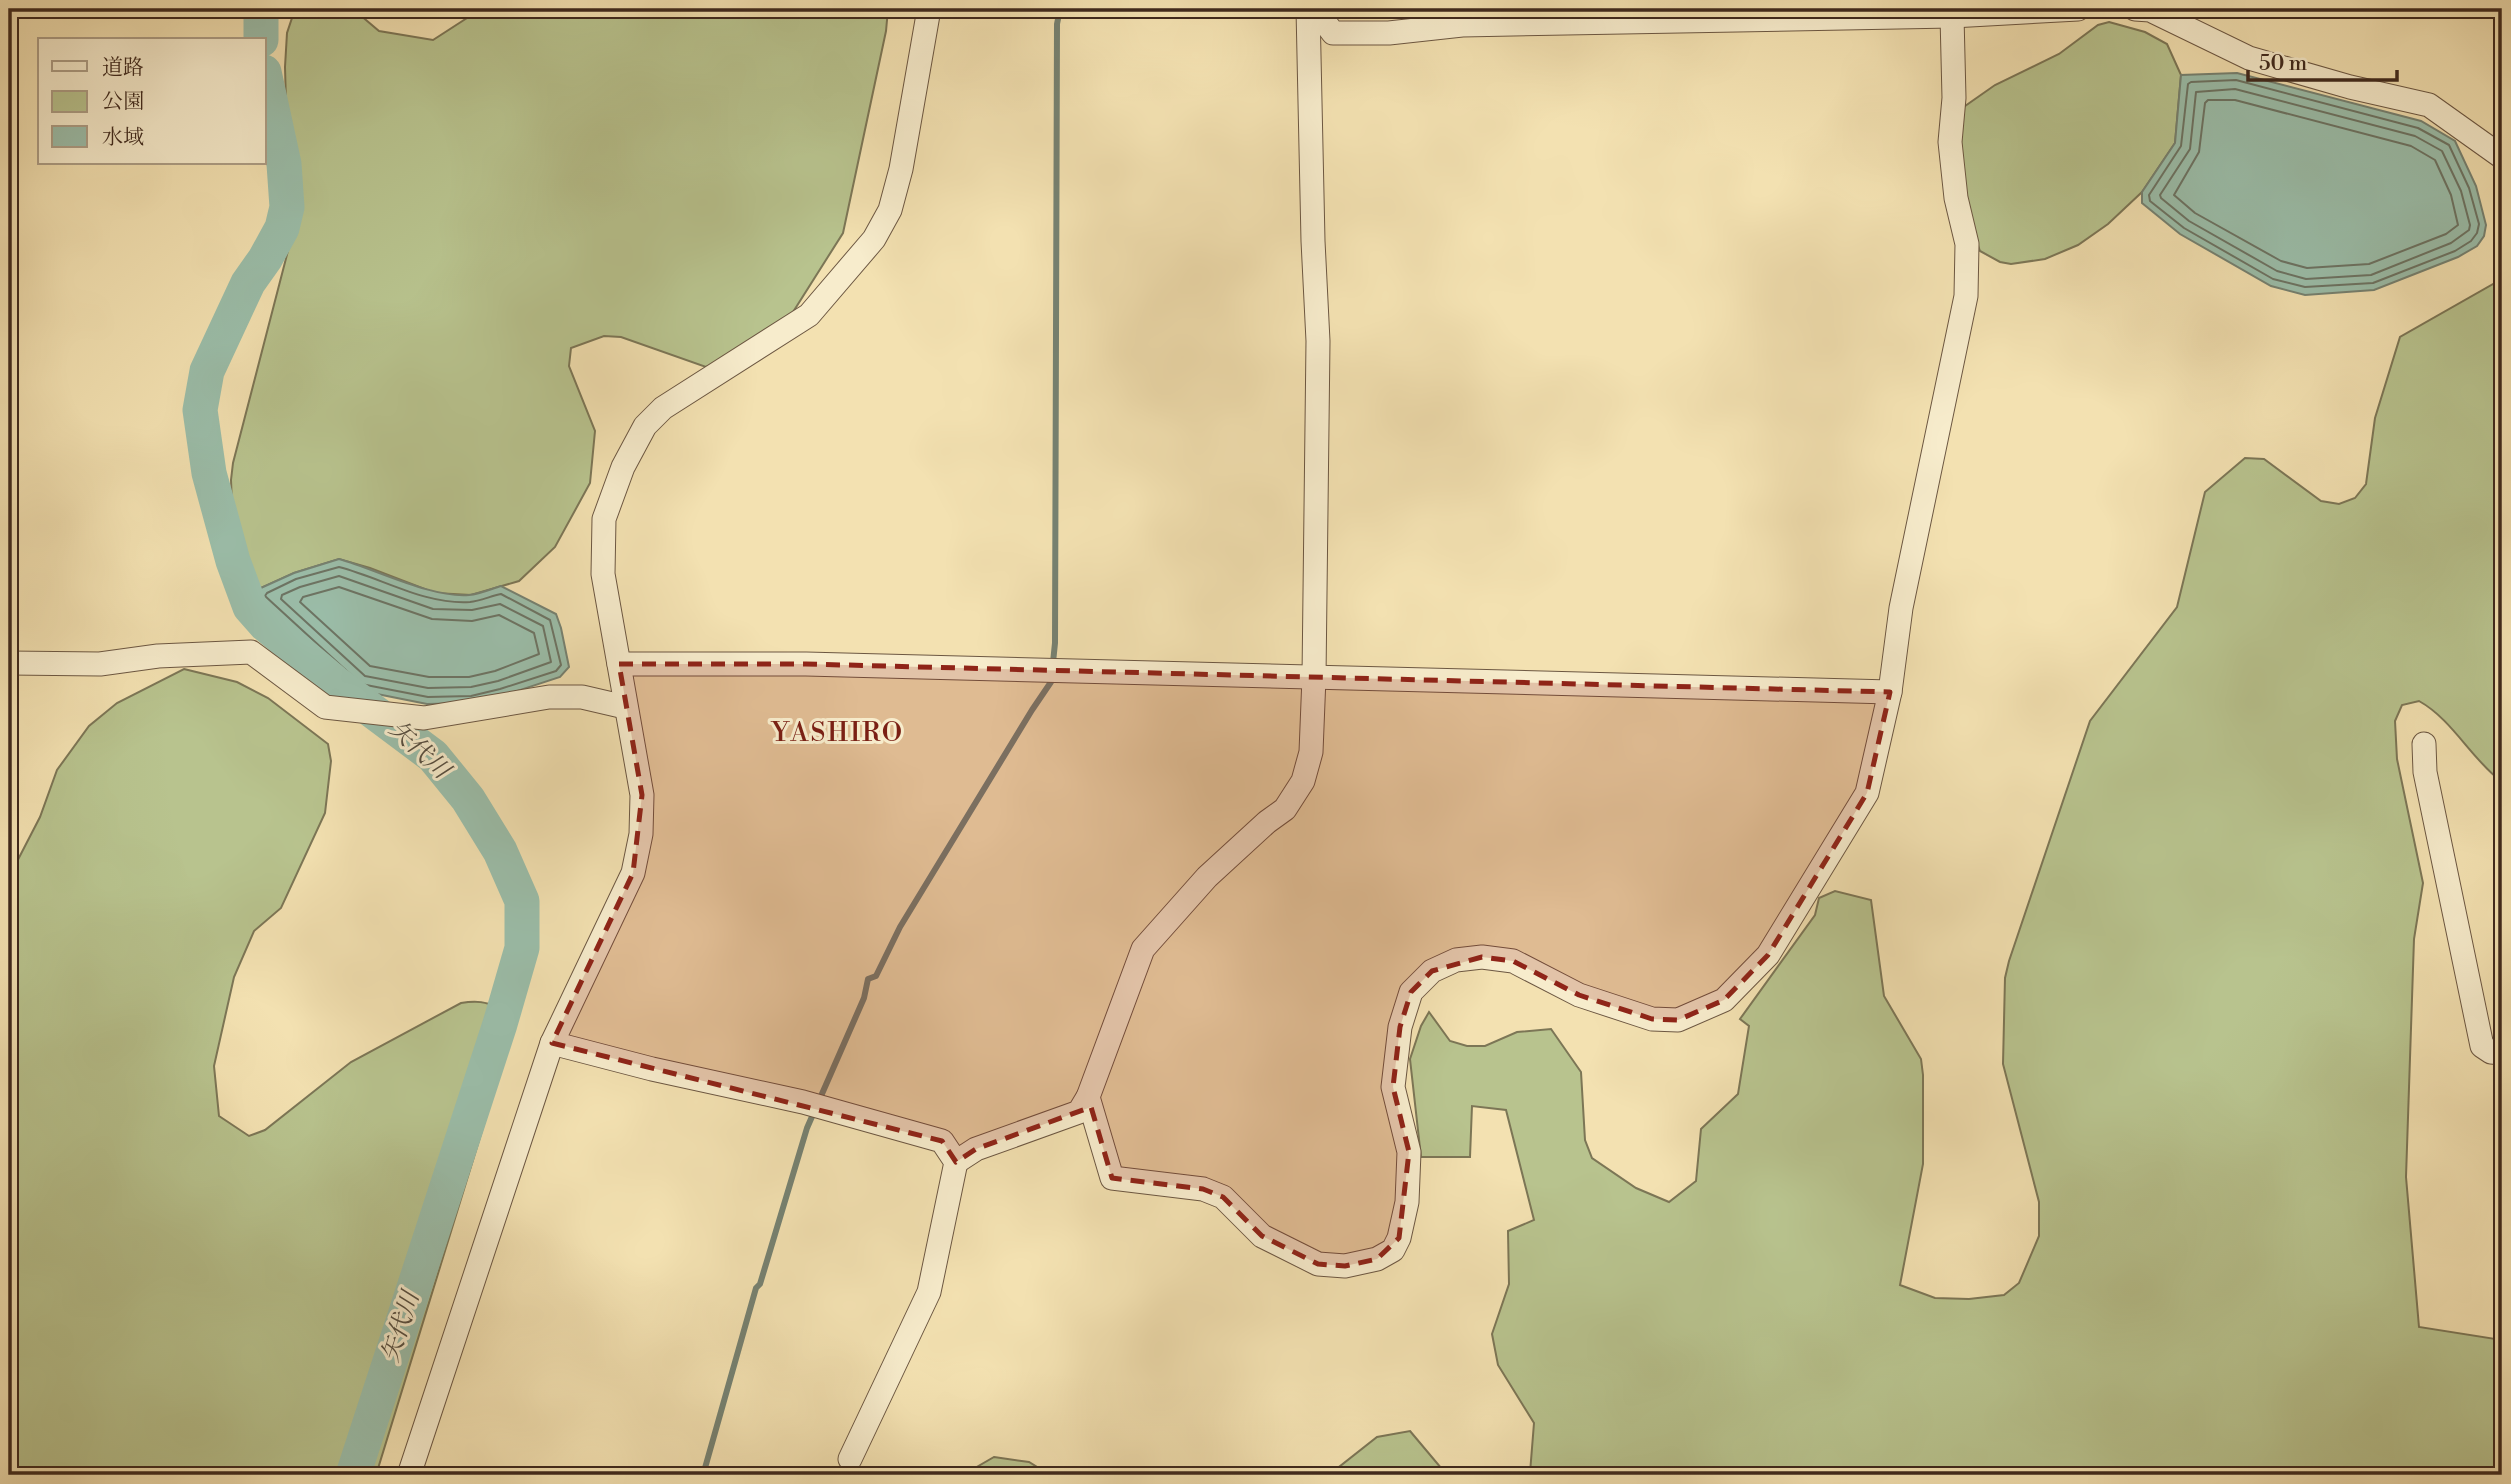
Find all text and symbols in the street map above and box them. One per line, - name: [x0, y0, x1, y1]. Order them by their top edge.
- legend: [38, 38, 266, 164]
- scale bar: [2248, 38, 2397, 82]
- text: 50 m: [2259, 51, 2307, 77]
- text: 道路: [102, 55, 144, 81]
- text: 公園: [102, 89, 144, 115]
- text: 水域: [102, 125, 144, 151]
- water label: 矢代川: [382, 714, 458, 788]
- district label: YASHIRO: [770, 717, 904, 749]
- water label: 矢代川: [376, 1285, 427, 1366]

